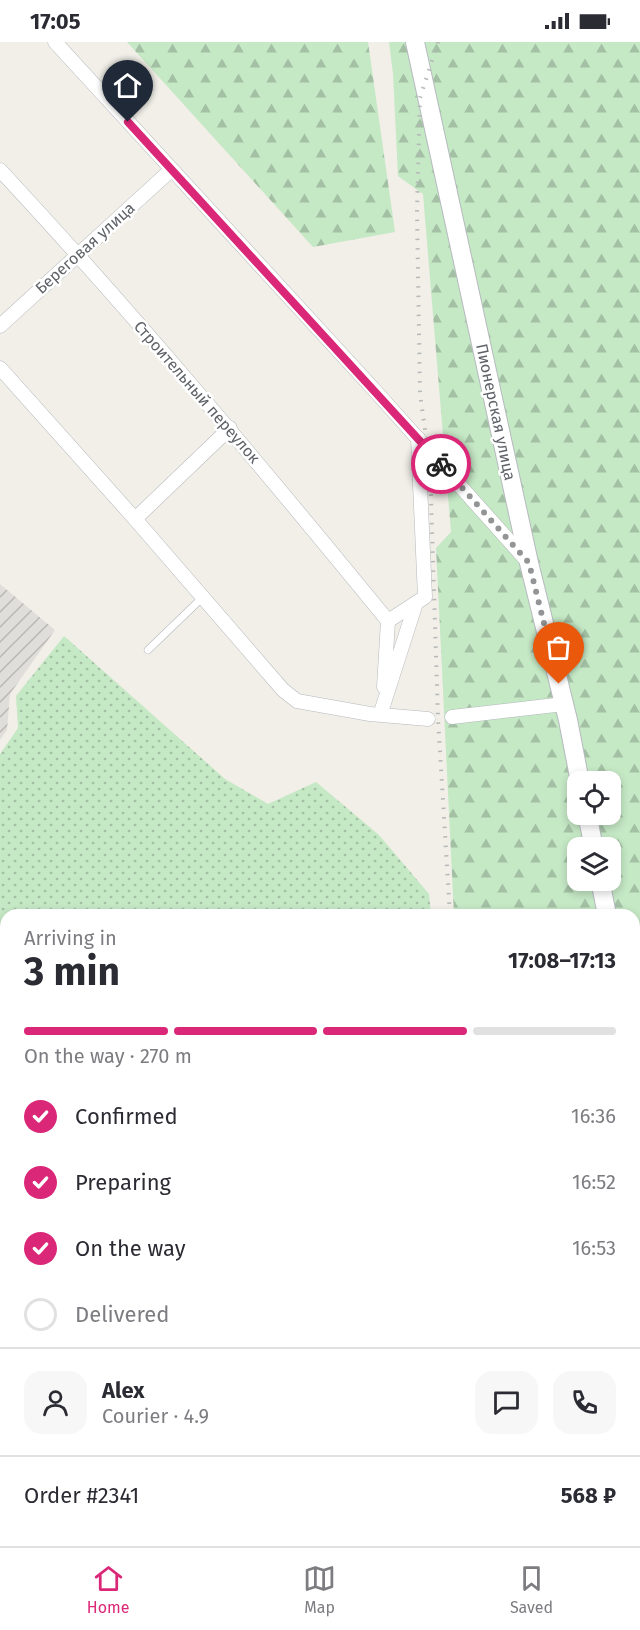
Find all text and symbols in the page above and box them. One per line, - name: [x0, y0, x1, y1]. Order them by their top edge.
- text: 17:05: [30, 8, 80, 35]
- pin: [102, 60, 153, 122]
- icon: home: [111, 69, 144, 102]
- street label: Береговая улица: [31, 198, 139, 298]
- street label: Строительный переулок: [130, 317, 265, 468]
- street label: Пионерская улица: [472, 342, 520, 482]
- courier: [411, 434, 471, 494]
- icon: bike: [425, 448, 458, 481]
- pin: [533, 622, 584, 684]
- icon: bag: [542, 631, 575, 664]
- map controls: [567, 771, 621, 891]
- button: locate: [567, 771, 621, 825]
- button: layers: [567, 837, 621, 891]
- text: Arriving in: [24, 926, 117, 950]
- text: 17:08–17:13: [508, 947, 616, 974]
- text: 3 min: [24, 949, 120, 995]
- text: On the way · 270 m: [24, 1044, 192, 1068]
- icon: check: [24, 1100, 57, 1133]
- text: Confirmed: [75, 1103, 178, 1130]
- text: 16:36: [571, 1104, 616, 1128]
- icon: check: [24, 1166, 57, 1199]
- text: Preparing: [75, 1169, 171, 1196]
- text: 16:52: [572, 1170, 616, 1194]
- icon: check: [24, 1232, 57, 1265]
- text: On the way: [75, 1235, 186, 1262]
- text: 16:53: [572, 1236, 616, 1260]
- text: Delivered: [75, 1301, 170, 1328]
- button: person: [24, 1371, 87, 1434]
- button: chat: [475, 1371, 538, 1434]
- button: phone: [553, 1371, 616, 1434]
- text: Alex: [102, 1377, 145, 1404]
- text: Courier · 4.9: [102, 1404, 209, 1428]
- text: Order #2341: [24, 1482, 139, 1509]
- text: 568 ₽: [561, 1482, 616, 1509]
- tab: Home: [87, 1562, 130, 1617]
- tab: Map: [303, 1562, 336, 1617]
- tab: Saved: [510, 1562, 553, 1617]

